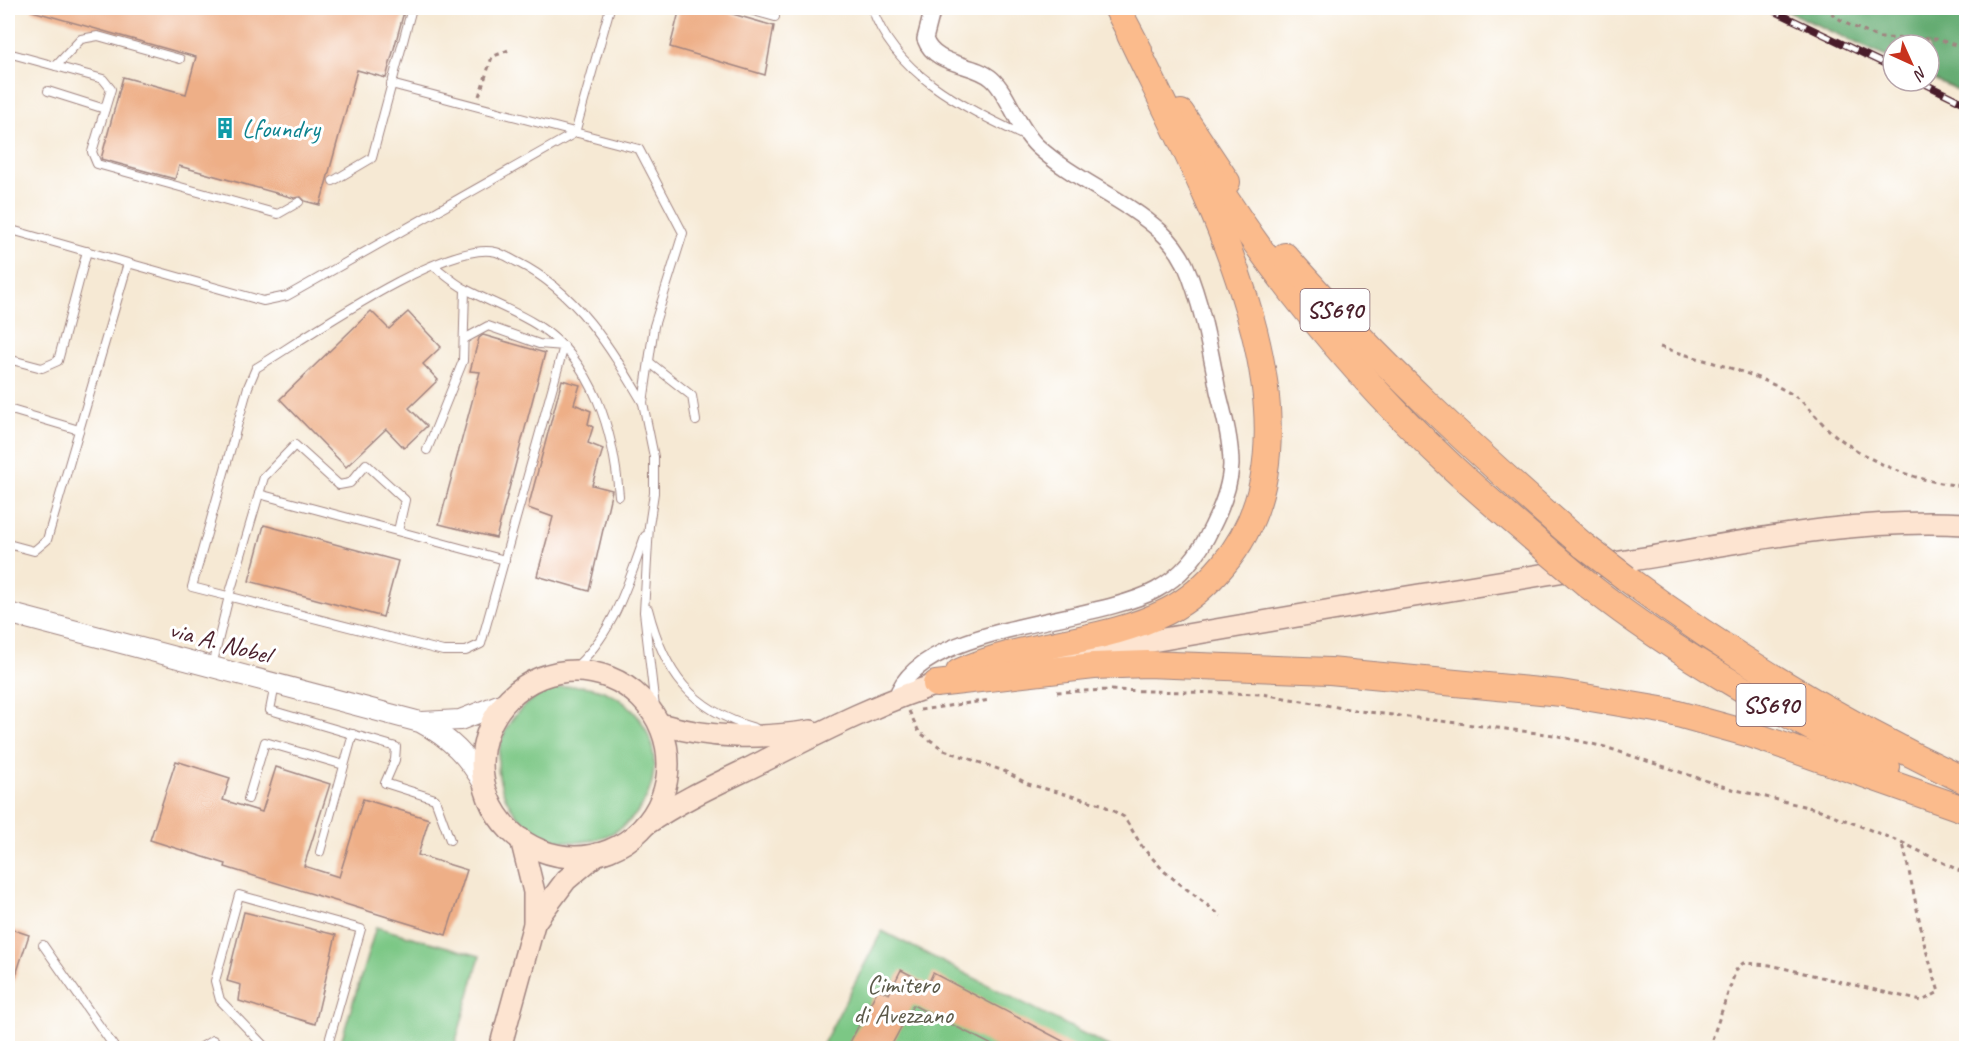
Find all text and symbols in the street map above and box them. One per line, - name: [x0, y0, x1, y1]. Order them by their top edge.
- north arrow: [1881, 33, 1941, 93]
- text: N: [1908, 62, 1931, 86]
- place label: Lfoundry: [242, 112, 322, 145]
- building icon: Lfoundry: [213, 116, 237, 140]
- road number: SS690: [1300, 289, 1370, 331]
- street label: via A. Nobel: [166, 613, 279, 673]
- road number: SS690: [1736, 684, 1806, 726]
- park label: Cimitero di Avezzano: [853, 968, 955, 1031]

